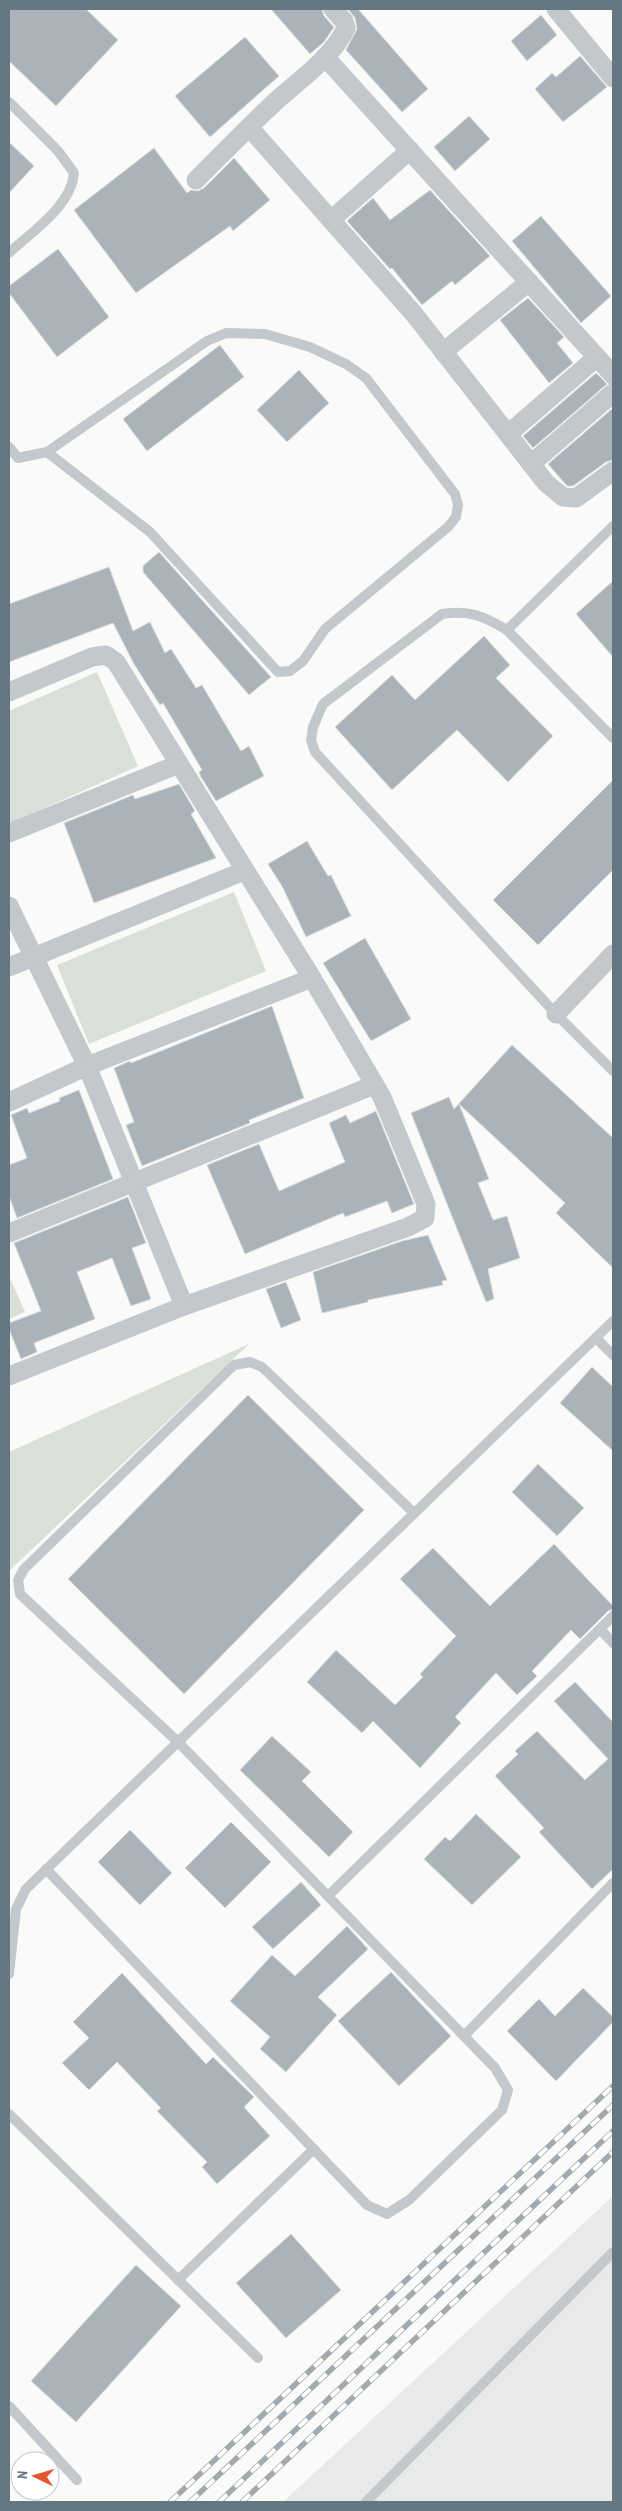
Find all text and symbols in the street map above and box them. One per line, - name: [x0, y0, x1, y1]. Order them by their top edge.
- north arrow: [10, 2451, 60, 2501]
- text: N: [13, 2470, 31, 2479]

